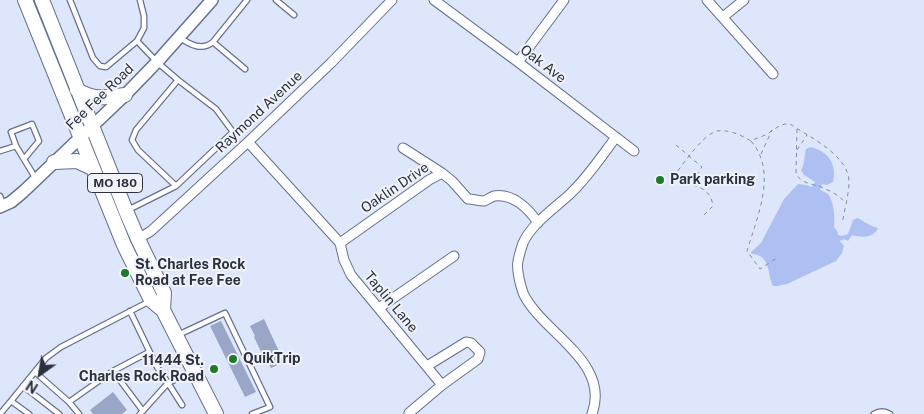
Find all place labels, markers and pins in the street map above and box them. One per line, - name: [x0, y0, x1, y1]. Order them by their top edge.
- place label: Park parking: [670, 172, 755, 188]
- marker: Park parking: [654, 174, 666, 186]
- place label: St. Charles Rock Road at Fee Fee: [135, 257, 245, 290]
- marker: St. Charles Rock Road at Fee Fee: [119, 267, 131, 279]
- place label: QuikTrip: [243, 351, 301, 367]
- place label: 11444 St. Charles Rock Road: [79, 353, 204, 386]
- marker: QuikTrip: [227, 353, 239, 365]
- marker: 11444 St. Charles Rock Road: [208, 363, 220, 375]

